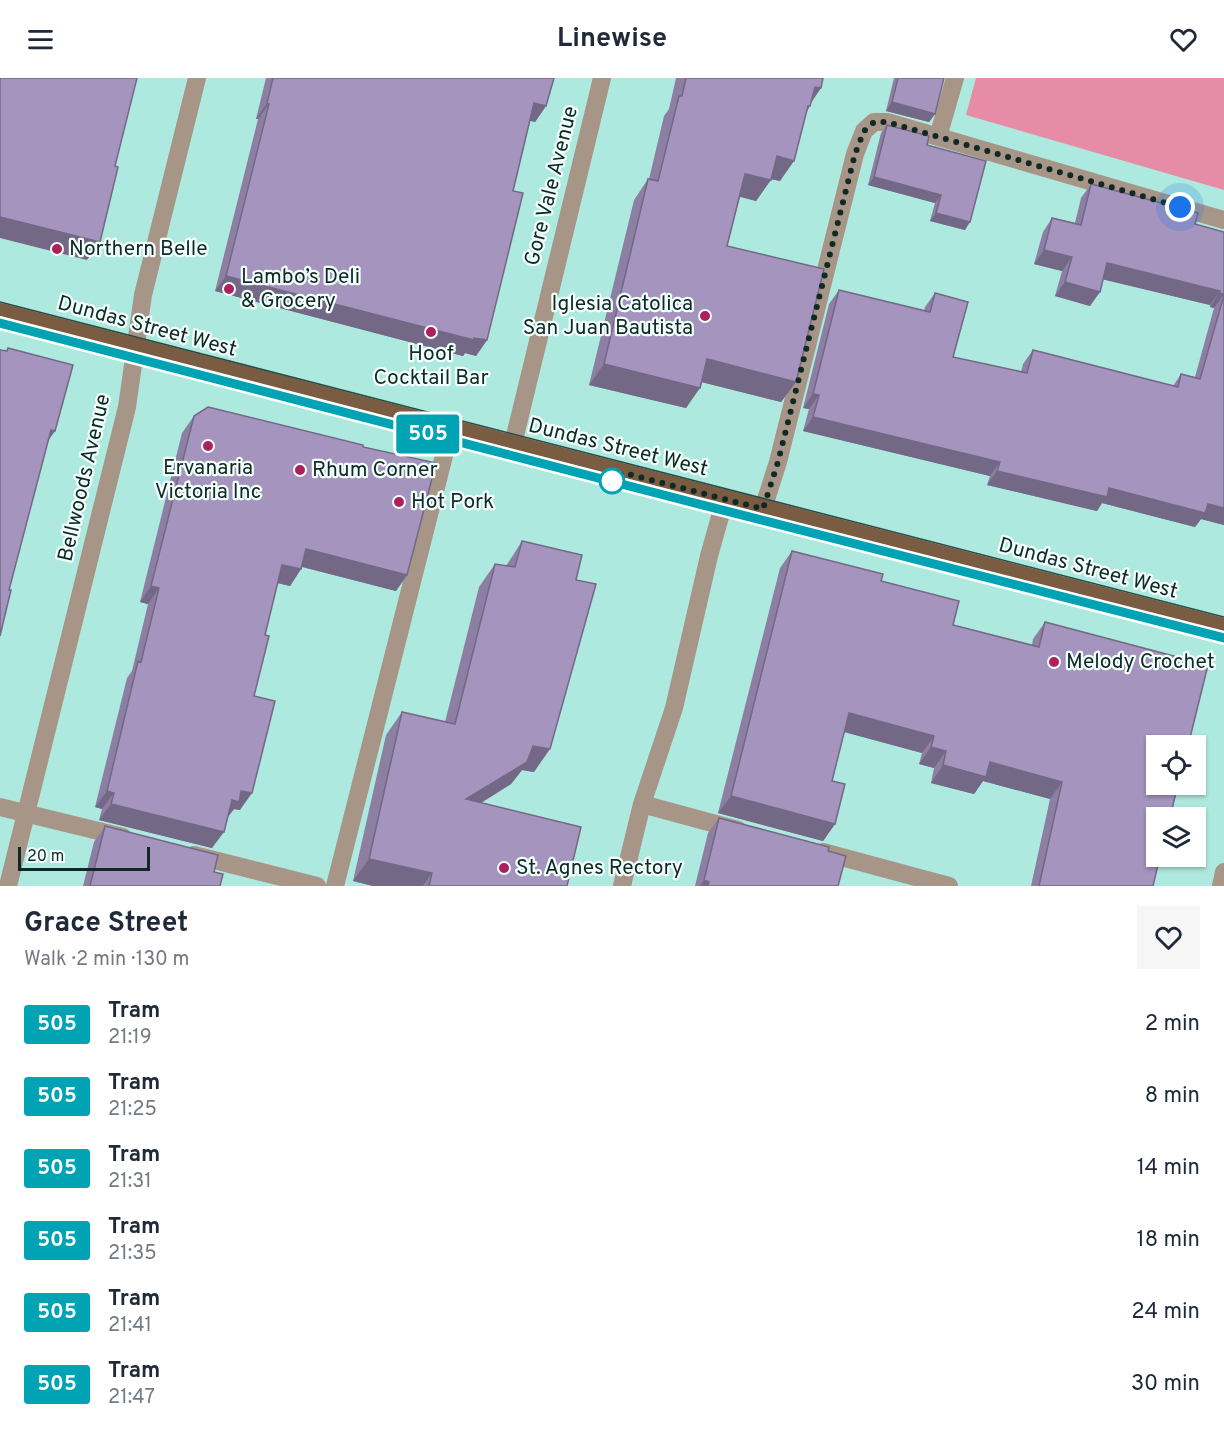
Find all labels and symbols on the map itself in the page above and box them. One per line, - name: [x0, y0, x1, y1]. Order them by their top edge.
- street label: Gore Vale Avenue: [519, 103, 585, 269]
- your location: [1165, 192, 1195, 222]
- place label: Northern Belle: [69, 236, 208, 263]
- marker: Northern Belle: [50, 242, 64, 256]
- place label: Lambo’s Deli & Grocery: [241, 264, 360, 315]
- marker: Lambo’s Deli & Grocery: [222, 282, 236, 296]
- street label: Dundas Street West: [55, 290, 239, 364]
- place label: Iglesia Catolica San Juan Bautista: [523, 291, 693, 342]
- marker: Iglesia Catolica San Juan Bautista: [698, 309, 712, 323]
- marker: Hoof Cocktail Bar: [424, 325, 438, 339]
- place label: Hoof Cocktail Bar: [373, 341, 489, 392]
- street label: Bellwoods Avenue: [53, 392, 117, 564]
- street label: Dundas Street West: [525, 413, 711, 483]
- line badge: 505: [394, 414, 462, 454]
- marker: Ervanaria Victoria Inc: [201, 439, 215, 453]
- place label: Ervanaria Victoria Inc: [155, 455, 261, 506]
- place label: Rhum Corner: [312, 457, 438, 484]
- marker: Rhum Corner: [293, 463, 307, 477]
- unlabelled marker: [599, 468, 625, 494]
- place label: Hot Pork: [411, 489, 494, 516]
- marker: Hot Pork: [392, 495, 406, 509]
- street label: Dundas Street West: [996, 532, 1180, 606]
- place label: Melody Crochet: [1066, 649, 1215, 676]
- marker: Melody Crochet: [1047, 655, 1061, 669]
- scale bar: [18, 844, 150, 872]
- place label: St. Agnes Rectory: [516, 855, 683, 882]
- marker: St. Agnes Rectory: [497, 861, 511, 875]

